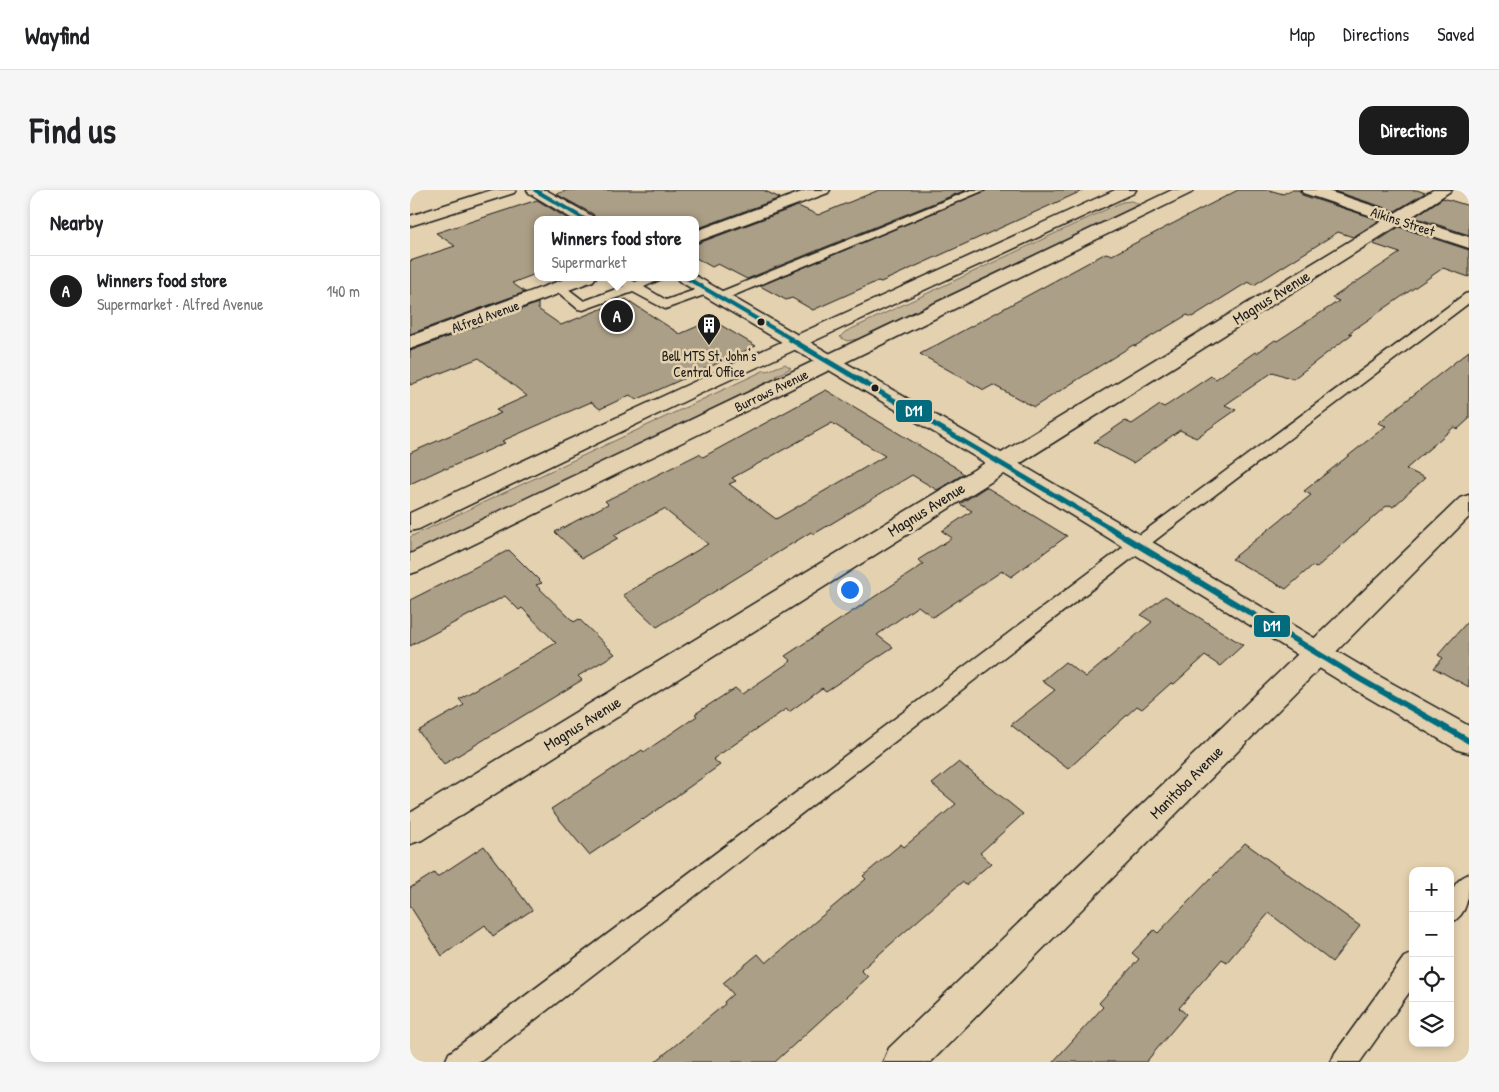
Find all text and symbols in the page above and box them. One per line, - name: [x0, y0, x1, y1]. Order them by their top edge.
- text: Wayfind: [25, 19, 89, 51]
- text: Map: [1290, 22, 1315, 47]
- text: Directions: [1343, 22, 1409, 47]
- text: Saved: [1437, 22, 1474, 47]
- button: Directions: [1359, 106, 1469, 155]
- text: Find us: [30, 107, 116, 154]
- street label: Aikins Street: [1368, 202, 1438, 240]
- text: Nearby: [50, 208, 103, 237]
- popup: [534, 216, 699, 281]
- text: Winners food store: [552, 225, 682, 251]
- text: Supermarket: [552, 251, 626, 273]
- street label: Magnus Avenue: [1228, 264, 1314, 329]
- text: Winners food store: [97, 267, 227, 293]
- text: A: [62, 280, 70, 302]
- text: 140 m: [326, 280, 360, 302]
- text: Supermarket · Alfred Avenue: [97, 293, 263, 315]
- street label: Alfred Avenue: [449, 295, 522, 337]
- pin: A: [601, 297, 633, 335]
- building icon: Bell MTS St. John's Central Office: [696, 312, 722, 346]
- unlabelled marker: [756, 317, 766, 327]
- place label: Bell MTS St. John's Central Office: [662, 346, 756, 381]
- street label: Burrows Avenue: [731, 364, 811, 416]
- unlabelled marker: [870, 383, 880, 393]
- line badge: D11: [895, 399, 933, 423]
- text: D11: [906, 401, 922, 420]
- street label: Magnus Avenue: [883, 476, 969, 541]
- your location: [837, 577, 863, 603]
- line badge: D11: [1253, 614, 1291, 638]
- text: D11: [1264, 616, 1280, 635]
- street label: Magnus Avenue: [539, 690, 625, 755]
- street label: Manitoba Avenue: [1144, 740, 1228, 824]
- map controls: [1409, 867, 1454, 1047]
- button: +: [1409, 867, 1454, 912]
- button: −: [1409, 912, 1454, 957]
- button: locate: [1409, 957, 1454, 1002]
- button: layers: [1409, 1002, 1454, 1047]

